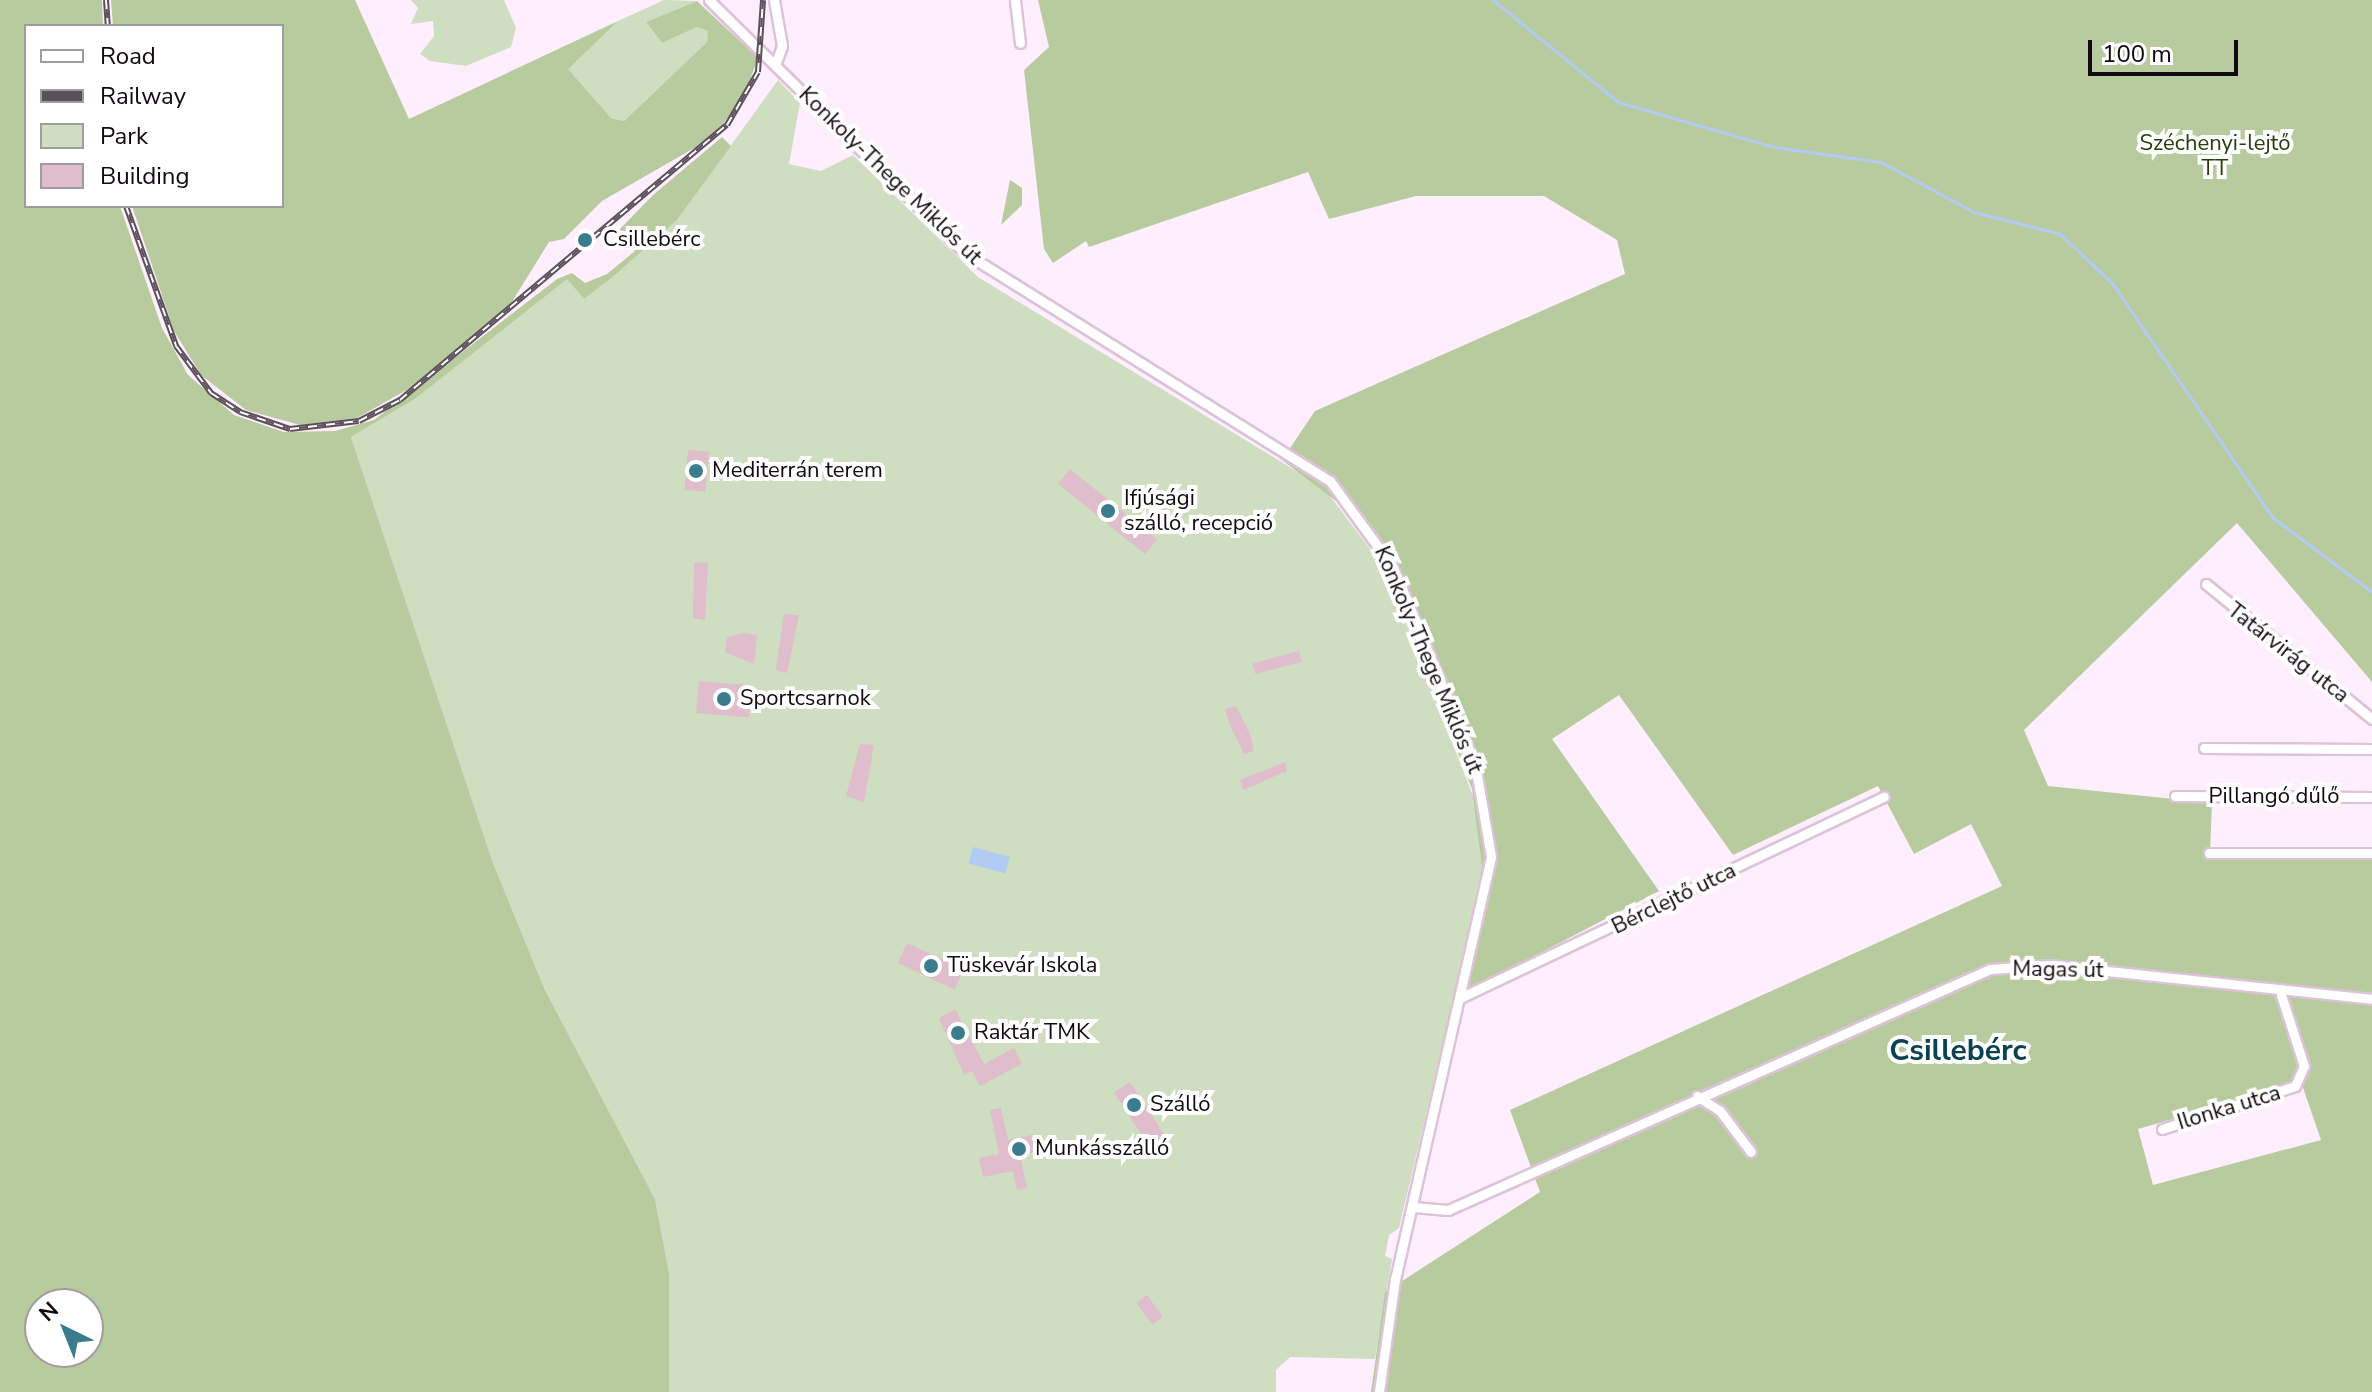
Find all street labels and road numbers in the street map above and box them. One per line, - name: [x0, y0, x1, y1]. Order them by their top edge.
- street label: Konkoly-Thege Miklós út: [793, 82, 987, 270]
- street label: Konkoly-Thege Miklós út: [1368, 542, 1488, 778]
- street label: Tatárvirág utca: [2222, 597, 2354, 709]
- street label: Pillangó dűlő: [2209, 784, 2339, 810]
- street label: Bérclejtő utca: [1608, 858, 1740, 940]
- street label: Magas út: [2012, 956, 2104, 984]
- street label: Ilonka utca: [2174, 1080, 2284, 1136]

